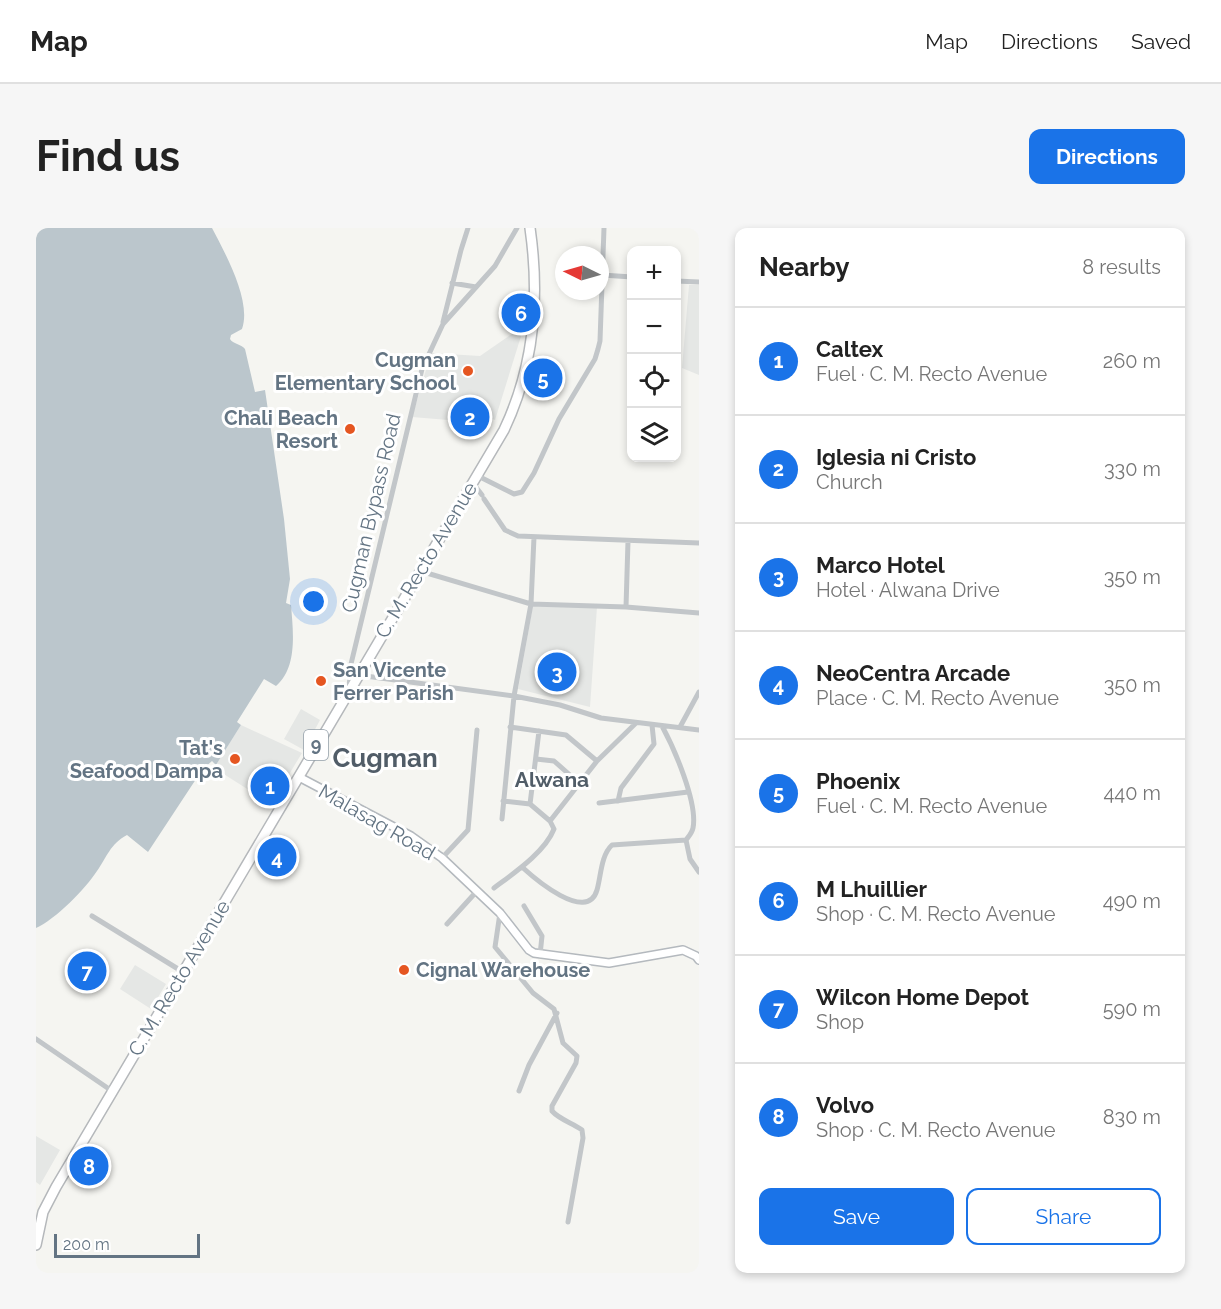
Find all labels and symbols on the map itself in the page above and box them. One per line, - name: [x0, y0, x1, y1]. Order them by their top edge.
- north arrow: [555, 246, 609, 300]
- pin: 6: [502, 290, 540, 335]
- place label: Cugman Elementary School: [275, 348, 457, 395]
- pin: 5: [524, 356, 562, 400]
- marker: Cugman Elementary School: [461, 364, 475, 378]
- pin: 2: [450, 394, 490, 440]
- place label: Chali Beach Resort: [224, 406, 338, 453]
- street label: Cugman Bypass Road: [336, 411, 406, 615]
- marker: Chali Beach Resort: [343, 422, 357, 436]
- street label: C. M. Recto Avenue: [370, 478, 482, 642]
- your location: [299, 587, 328, 616]
- pin: 3: [538, 650, 576, 694]
- place label: San Vicente Ferrer Parish: [333, 658, 454, 705]
- marker: San Vicente Ferrer Parish: [314, 674, 328, 688]
- road number: 9: [304, 730, 328, 760]
- place label: Tat's Seafood Dampa: [70, 736, 223, 783]
- district label: Cugman: [332, 743, 438, 773]
- marker: Tat's Seafood Dampa: [228, 752, 242, 766]
- pin: 1: [250, 764, 290, 808]
- district label: Alwana: [515, 767, 589, 792]
- street label: Malasag Road: [314, 779, 440, 865]
- pin: 4: [258, 834, 296, 880]
- street label: C. M. Recto Avenue: [123, 896, 235, 1060]
- pin: 7: [68, 948, 106, 994]
- place label: Cignal Warehouse: [416, 958, 590, 982]
- marker: Cignal Warehouse: [397, 963, 411, 977]
- pin: 8: [70, 1144, 108, 1188]
- scale bar: [54, 1231, 200, 1258]

